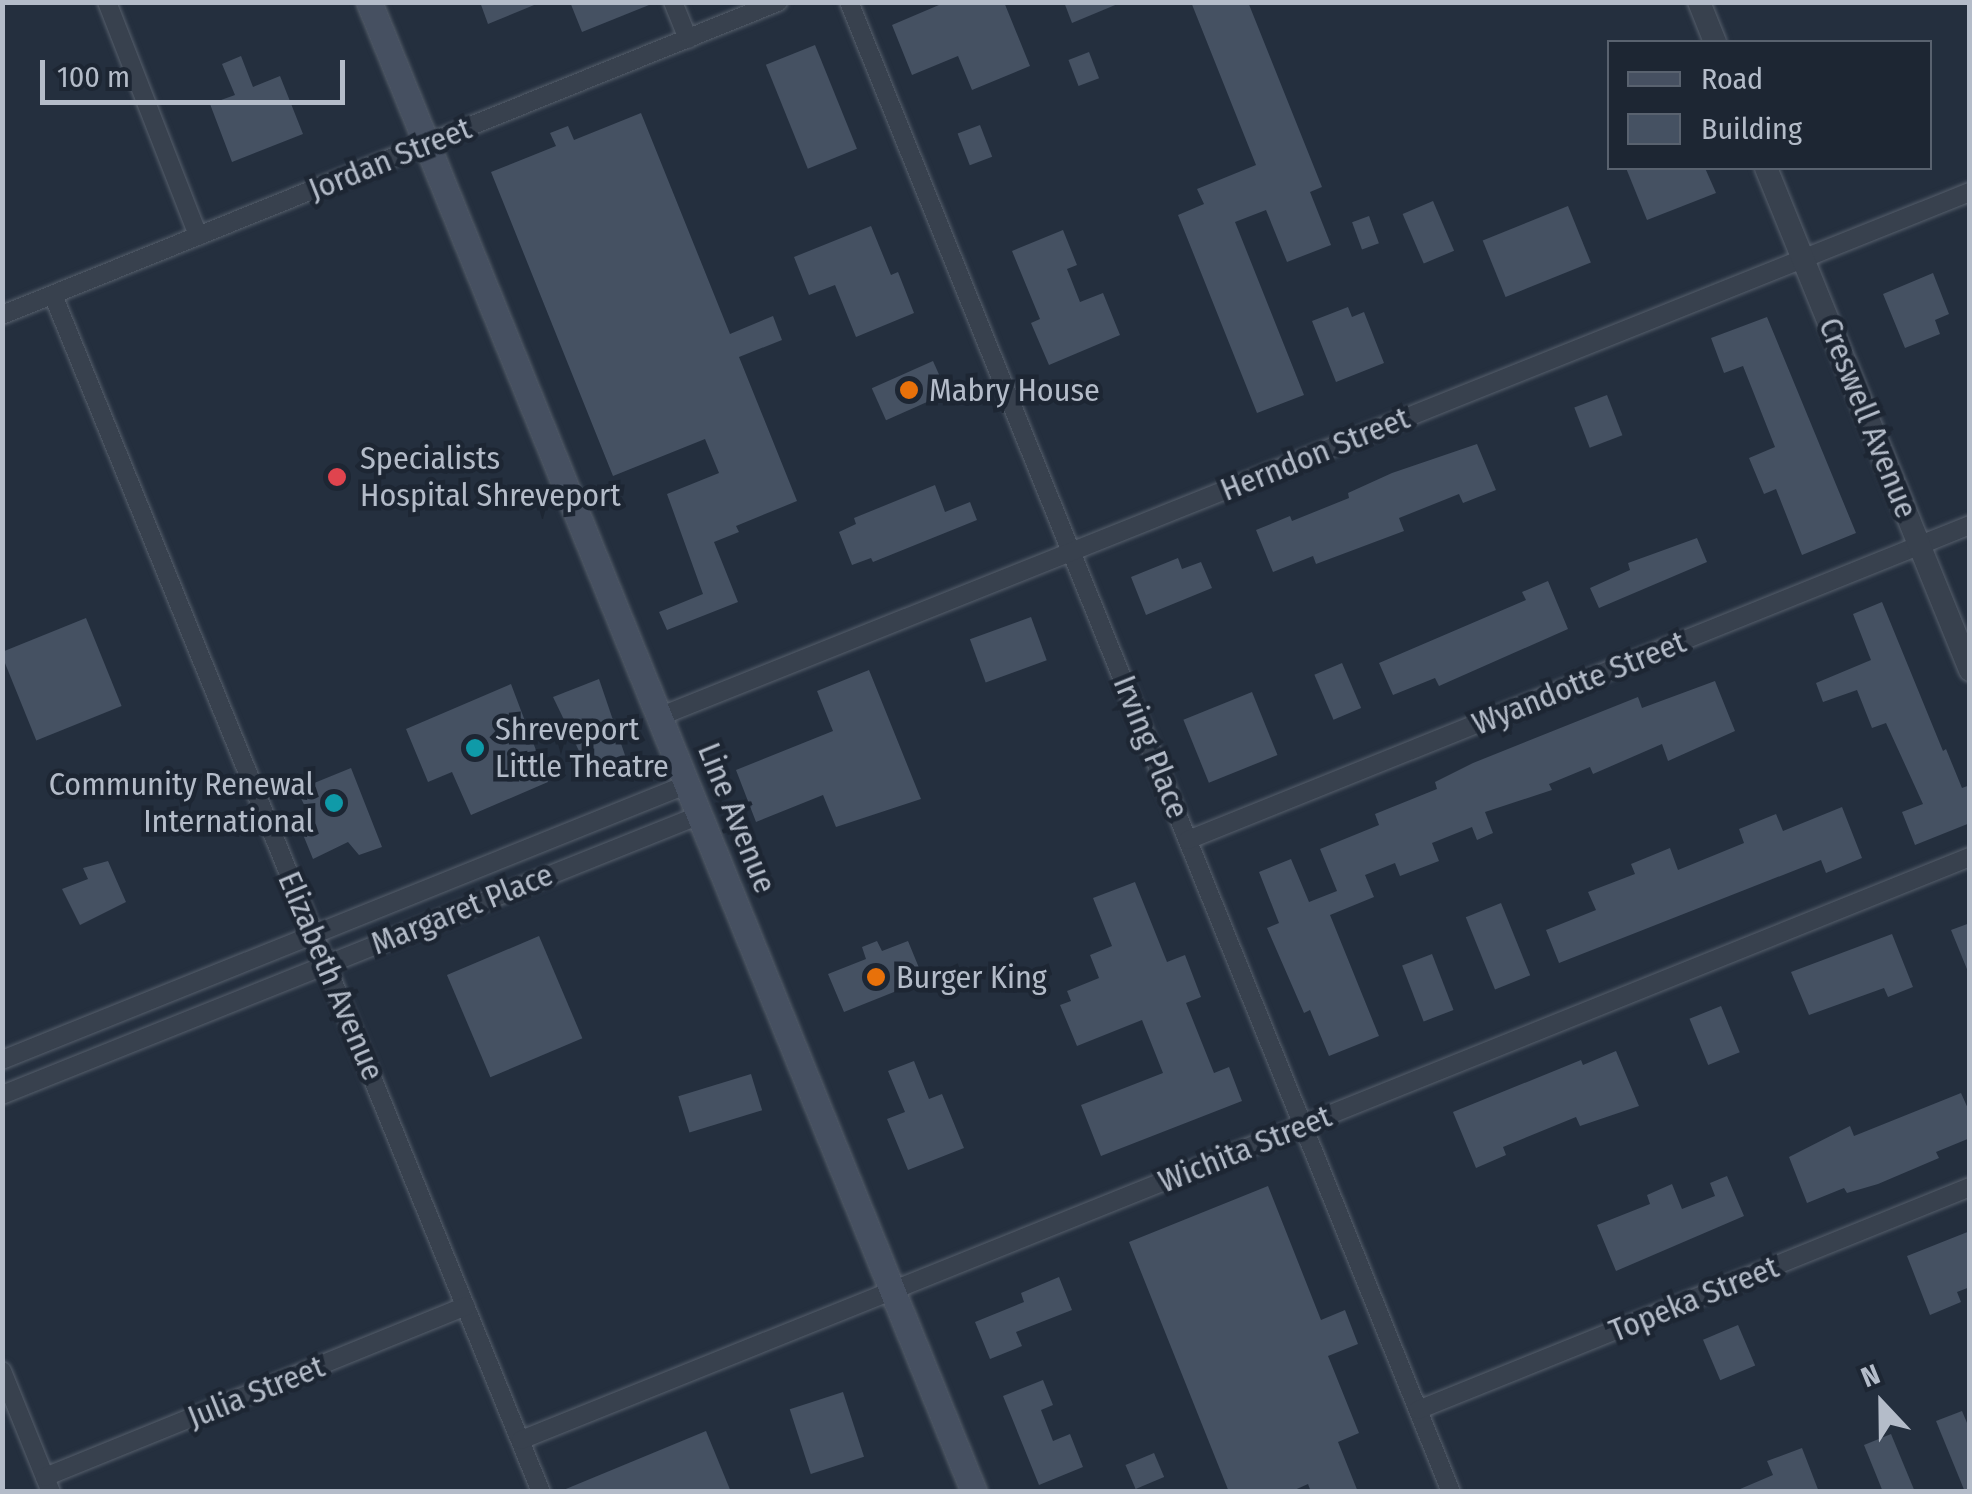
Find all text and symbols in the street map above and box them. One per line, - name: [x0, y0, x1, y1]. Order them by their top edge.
- scale bar: [45, 40, 350, 102]
- legend: [1607, 40, 1932, 170]
- text: 100 m: [57, 59, 130, 95]
- text: Road: [1701, 61, 1763, 97]
- street label: Jordan Street: [303, 109, 477, 209]
- text: Building: [1701, 111, 1802, 147]
- street label: Creswell Avenue: [1810, 312, 1926, 524]
- place label: Mabry House: [929, 371, 1100, 409]
- marker: Mabry House: [898, 379, 920, 401]
- street label: Herndon Street: [1215, 399, 1415, 509]
- place label: Specialists Hospital Shreveport: [360, 440, 621, 515]
- marker: Specialists Hospital Shreveport: [324, 464, 350, 490]
- street label: Wyandotte Street: [1467, 623, 1691, 743]
- street label: Irving Place: [1105, 670, 1197, 824]
- place label: Shreveport Little Theatre: [495, 711, 669, 786]
- marker: Shreveport Little Theatre: [464, 737, 486, 759]
- street label: Line Avenue: [689, 737, 785, 899]
- place label: Community Renewal International: [49, 766, 314, 841]
- marker: Community Renewal International: [323, 792, 345, 814]
- street label: Margaret Place: [366, 855, 558, 963]
- street label: Elizabeth Avenue: [270, 866, 392, 1086]
- place label: Burger King: [896, 958, 1047, 996]
- marker: Burger King: [865, 966, 887, 988]
- street label: Wichita Street: [1153, 1097, 1337, 1201]
- street label: Topeka Street: [1604, 1248, 1784, 1350]
- street label: Julia Street: [182, 1347, 330, 1437]
- north arrow: [1832, 1354, 1932, 1454]
- text: N: [1857, 1357, 1885, 1394]

